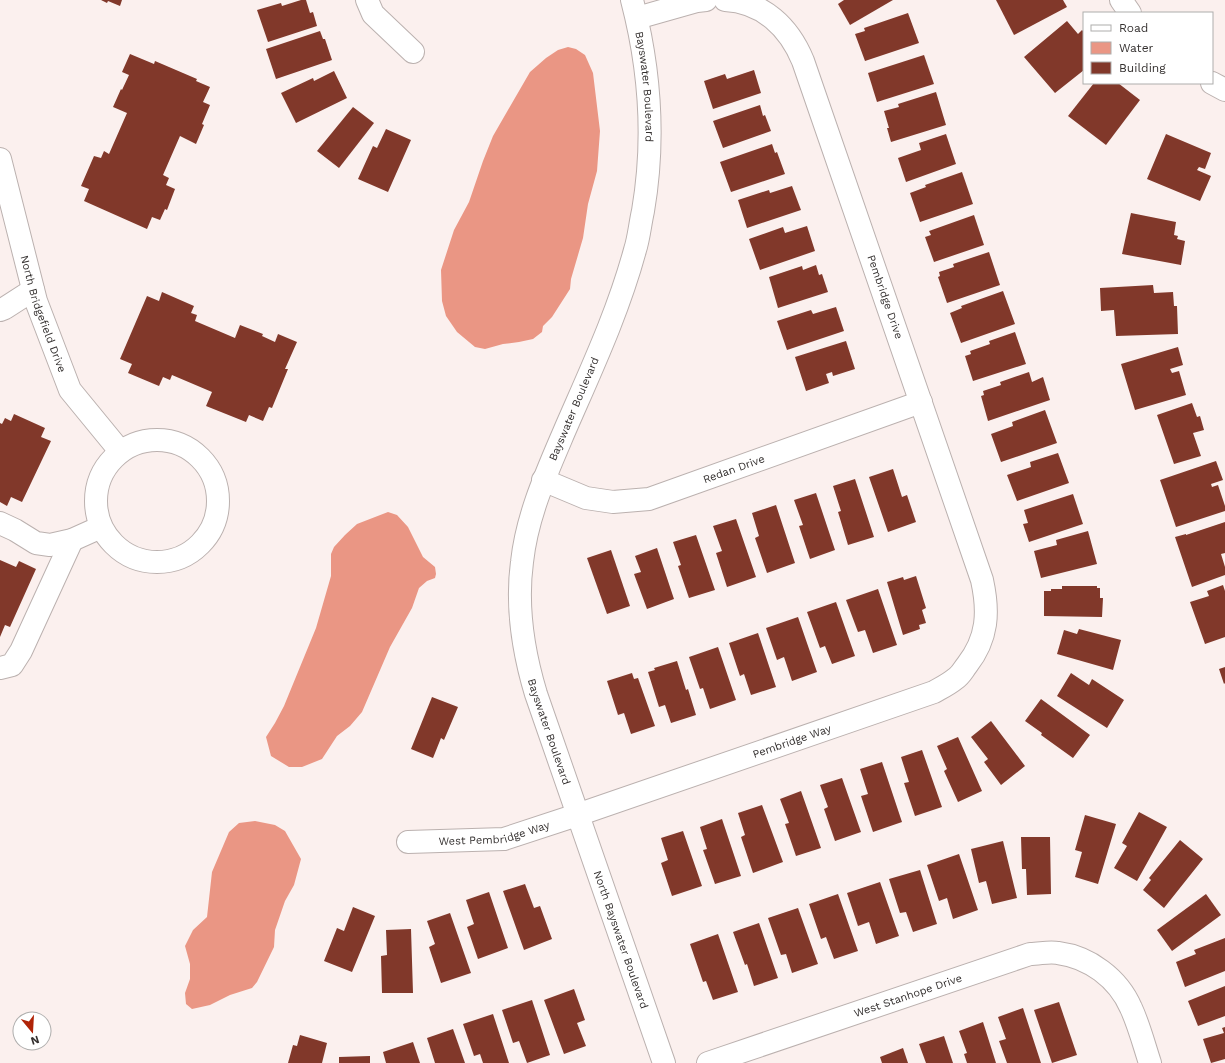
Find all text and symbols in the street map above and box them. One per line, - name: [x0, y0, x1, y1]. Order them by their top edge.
- legend: [1083, 12, 1213, 84]
- text: Road: [1119, 21, 1148, 35]
- street label: Bayswater Boulevard: [633, 30, 656, 142]
- text: Water: [1119, 41, 1154, 55]
- text: Building: [1119, 61, 1166, 75]
- street label: Pembridge Drive: [865, 253, 905, 341]
- street label: North Bridgefield Drive: [18, 254, 69, 374]
- street label: Bayswater Boulevard: [546, 355, 602, 463]
- street label: Redan Drive: [701, 452, 766, 486]
- street label: Bayswater Boulevard: [525, 677, 573, 786]
- street label: Pembridge Way: [751, 721, 833, 761]
- street label: West Pembridge Way: [438, 818, 551, 848]
- street label: North Bayswater Boulevard: [591, 869, 651, 1010]
- street label: West Stanhope Drive: [852, 971, 964, 1020]
- north arrow: [12, 1011, 52, 1051]
- text: N: [29, 1033, 41, 1047]

